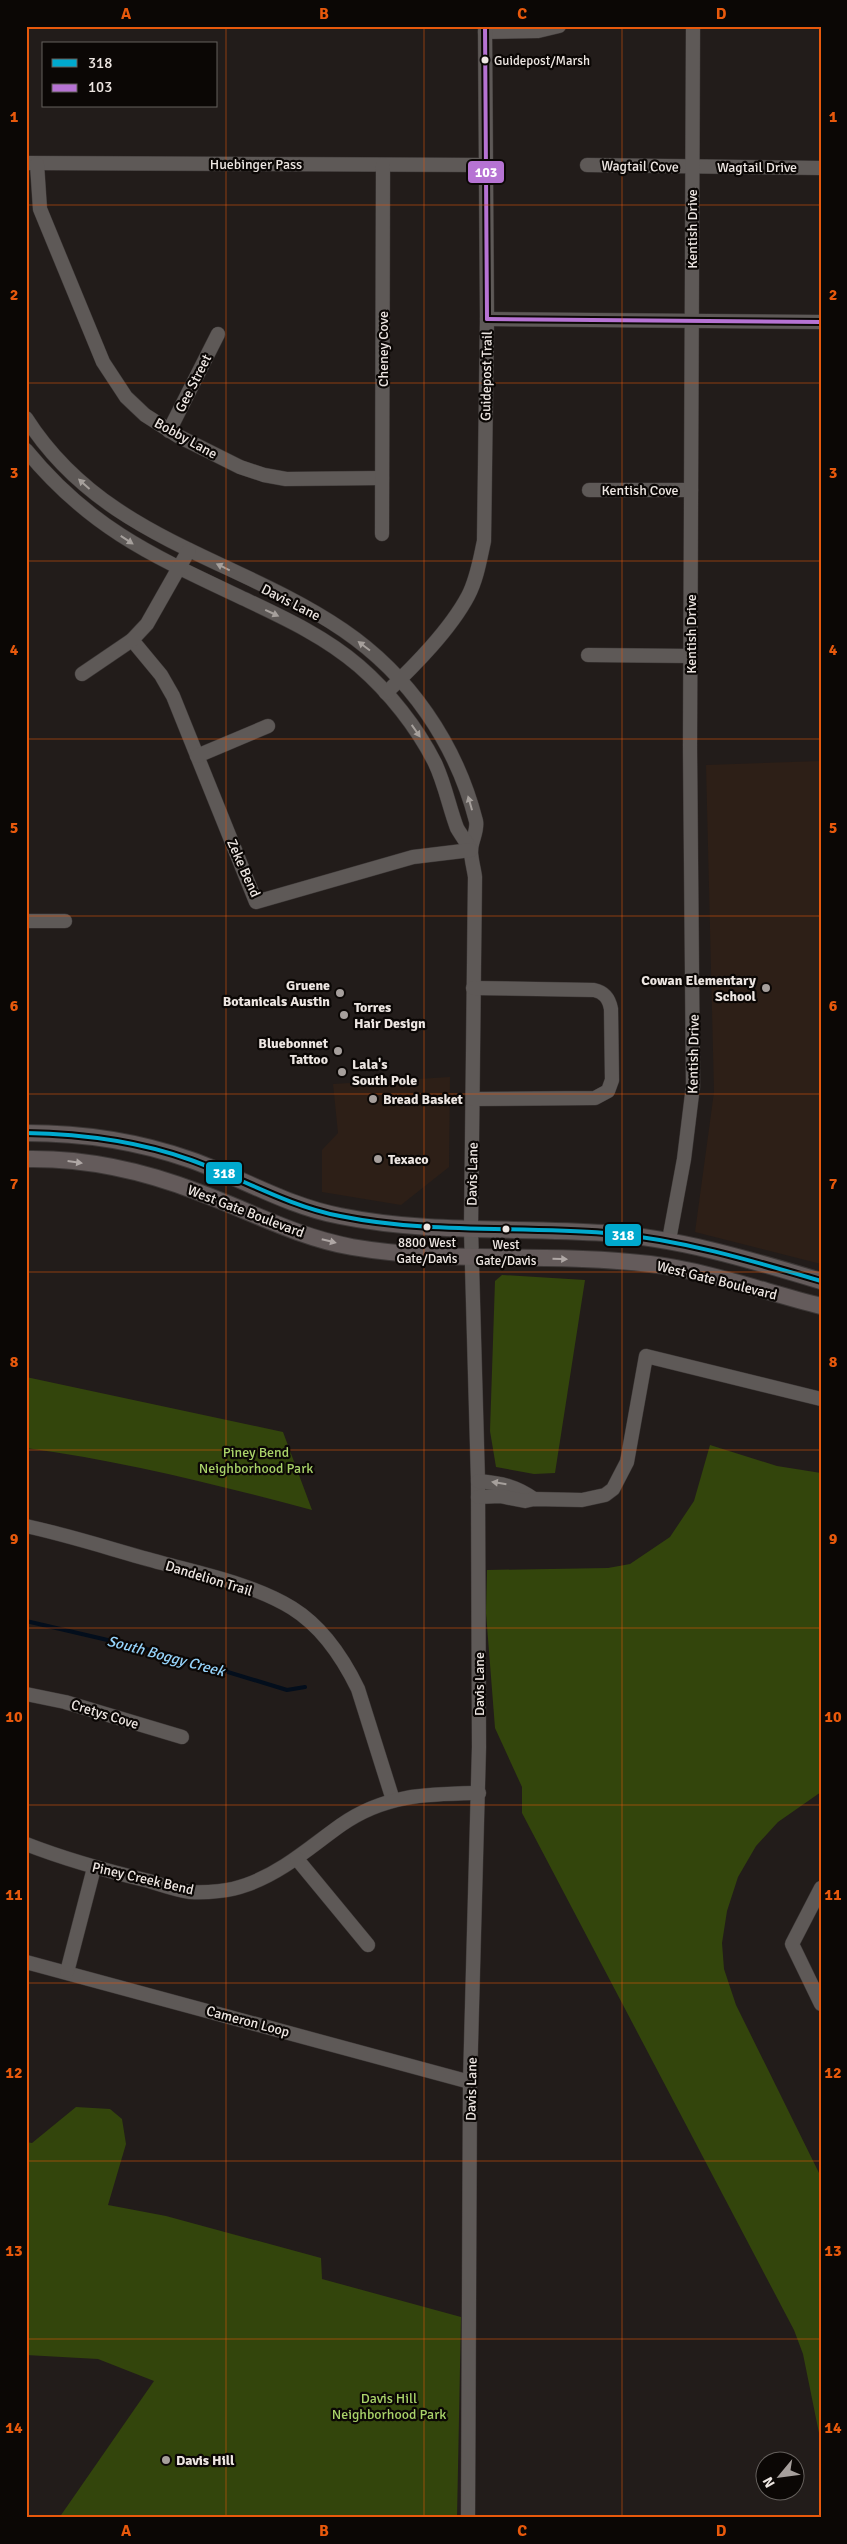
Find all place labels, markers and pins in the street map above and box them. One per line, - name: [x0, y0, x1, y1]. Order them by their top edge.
- place label: Guidepost/Marsh: [494, 53, 590, 69]
- marker: Guidepost/Marsh: [480, 55, 490, 65]
- place label: Cowan Elementary School: [641, 972, 757, 1005]
- place label: Gruene Botanicals Austin: [223, 977, 330, 1010]
- marker: Cowan Elementary School: [760, 982, 772, 994]
- marker: Gruene Botanicals Austin: [334, 987, 346, 999]
- place label: Torres Hair Design: [354, 999, 426, 1032]
- marker: Torres Hair Design: [338, 1009, 350, 1021]
- place label: Bluebonnet Tattoo: [258, 1035, 329, 1068]
- marker: Bluebonnet Tattoo: [332, 1045, 344, 1057]
- place label: Lala's South Pole: [352, 1056, 417, 1089]
- marker: Lala's South Pole: [336, 1066, 348, 1078]
- place label: Bread Basket: [383, 1091, 464, 1108]
- marker: Bread Basket: [367, 1093, 379, 1105]
- place label: Texaco: [388, 1151, 429, 1168]
- marker: Texaco: [372, 1153, 384, 1165]
- marker: 8800 West Gate/Davis: [422, 1222, 432, 1232]
- marker: West Gate/Davis: [501, 1224, 511, 1234]
- place label: 8800 West Gate/Davis: [397, 1235, 458, 1267]
- place label: West Gate/Davis: [476, 1237, 537, 1269]
- place label: Davis Hill: [176, 2452, 235, 2469]
- marker: Davis Hill: [160, 2454, 172, 2466]

